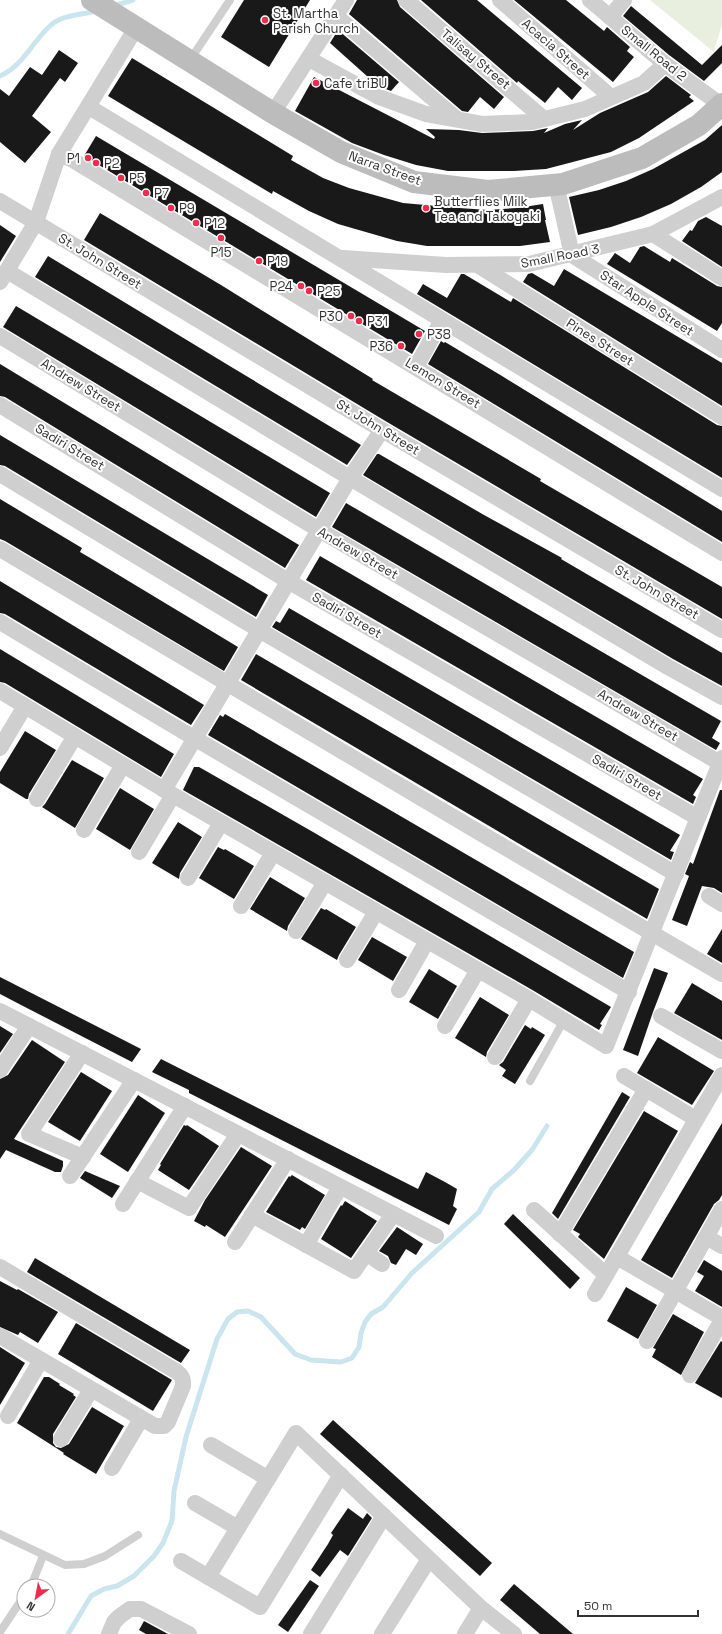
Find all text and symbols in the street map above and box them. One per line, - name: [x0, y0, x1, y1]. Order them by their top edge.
- place label: St. Martha Parish Church: [273, 5, 359, 37]
- marker: St. Martha Parish Church: [260, 15, 270, 25]
- street label: Acacia Street: [518, 15, 594, 83]
- street label: Small Road 2: [618, 21, 690, 85]
- street label: Talisay Street: [438, 25, 514, 93]
- place label: Cafe triBU: [324, 75, 387, 92]
- marker: Cafe triBU: [311, 78, 321, 88]
- street label: Narra Street: [346, 147, 424, 189]
- place label: P1: [67, 150, 80, 167]
- marker: P1: [83, 153, 93, 163]
- place label: P2: [104, 155, 120, 172]
- marker: P2: [91, 158, 101, 168]
- place label: P5: [129, 170, 145, 187]
- marker: P5: [116, 173, 126, 183]
- place label: P7: [154, 185, 169, 202]
- marker: P7: [141, 188, 151, 198]
- place label: Butterflies Milk Tea and Takoyaki: [434, 193, 540, 225]
- place label: P9: [179, 200, 195, 217]
- marker: P9: [166, 203, 176, 213]
- marker: Butterflies Milk Tea and Takoyaki: [421, 203, 431, 213]
- place label: P12: [204, 215, 225, 232]
- marker: P12: [191, 218, 201, 228]
- street label: St. John Street: [55, 229, 145, 293]
- marker: P15: [216, 233, 226, 243]
- street label: Small Road 3: [519, 240, 601, 272]
- place label: P15: [210, 244, 232, 261]
- place label: P19: [267, 253, 288, 270]
- marker: P19: [254, 256, 264, 266]
- street label: Star Apple Street: [597, 266, 697, 340]
- place label: P24: [270, 278, 293, 295]
- marker: P24: [296, 281, 306, 291]
- place label: P25: [317, 283, 341, 300]
- marker: P25: [304, 286, 314, 296]
- place label: P30: [319, 308, 343, 325]
- marker: P30: [346, 311, 356, 321]
- place label: P31: [367, 313, 388, 330]
- street label: Pines Street: [563, 314, 637, 370]
- marker: P31: [354, 316, 364, 326]
- place label: P38: [427, 326, 451, 343]
- marker: P38: [414, 329, 424, 339]
- place label: P36: [369, 338, 393, 355]
- marker: P36: [396, 341, 406, 351]
- street label: Andrew Street: [38, 354, 124, 416]
- street label: Lemon Street: [402, 354, 484, 412]
- street label: St. John Street: [333, 395, 423, 459]
- street label: Sadiri Street: [32, 420, 108, 474]
- street label: Andrew Street: [315, 523, 401, 583]
- street label: St. John Street: [612, 561, 702, 623]
- street label: Sadiri Street: [309, 588, 385, 642]
- street label: Andrew Street: [595, 685, 681, 745]
- street label: Sadiri Street: [589, 750, 665, 804]
- north arrow: [16, 1578, 56, 1618]
- scale bar: [578, 1592, 698, 1618]
- text: 50 m: [584, 1598, 612, 1614]
- text: N: [24, 1599, 38, 1614]

